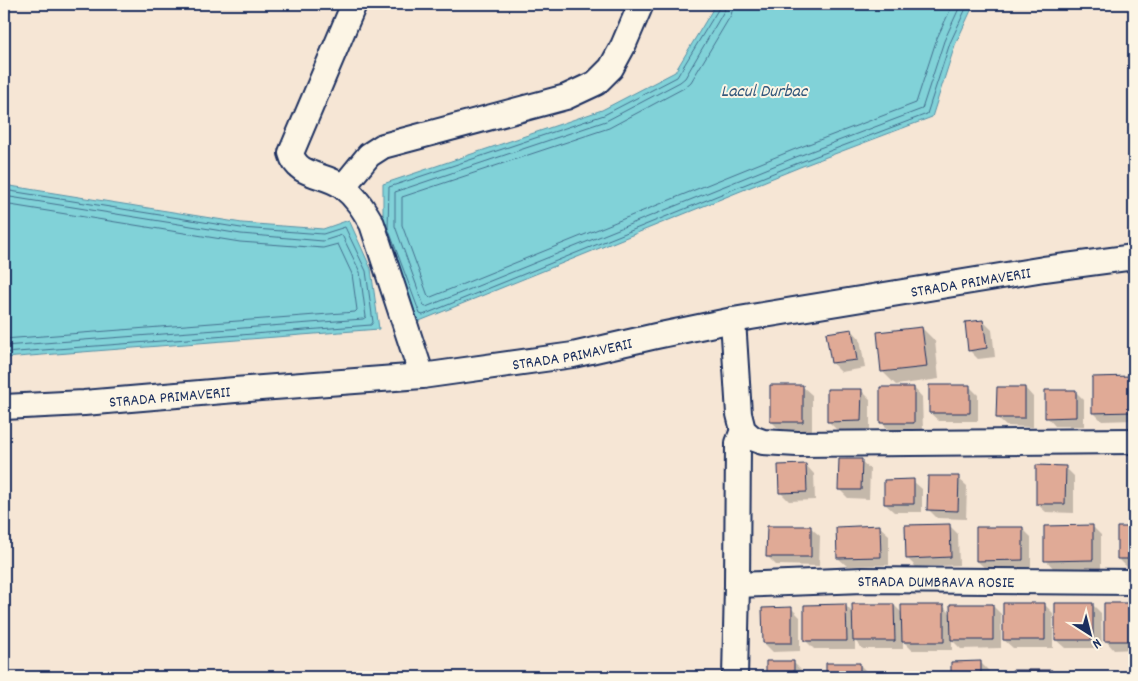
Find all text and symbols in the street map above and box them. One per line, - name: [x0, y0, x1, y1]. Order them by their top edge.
- water label: Lacul Durbac: [721, 80, 809, 105]
- street label: STRADA PRIMAVERII: [909, 262, 1033, 305]
- street label: STRADA PRIMAVERII: [511, 333, 635, 377]
- street label: STRADA PRIMAVERII: [108, 381, 231, 415]
- street label: STRADA DUMBRAVA ROSIE: [857, 571, 1015, 595]
- north arrow: [1066, 608, 1116, 658]
- text: N: [1088, 633, 1105, 653]

